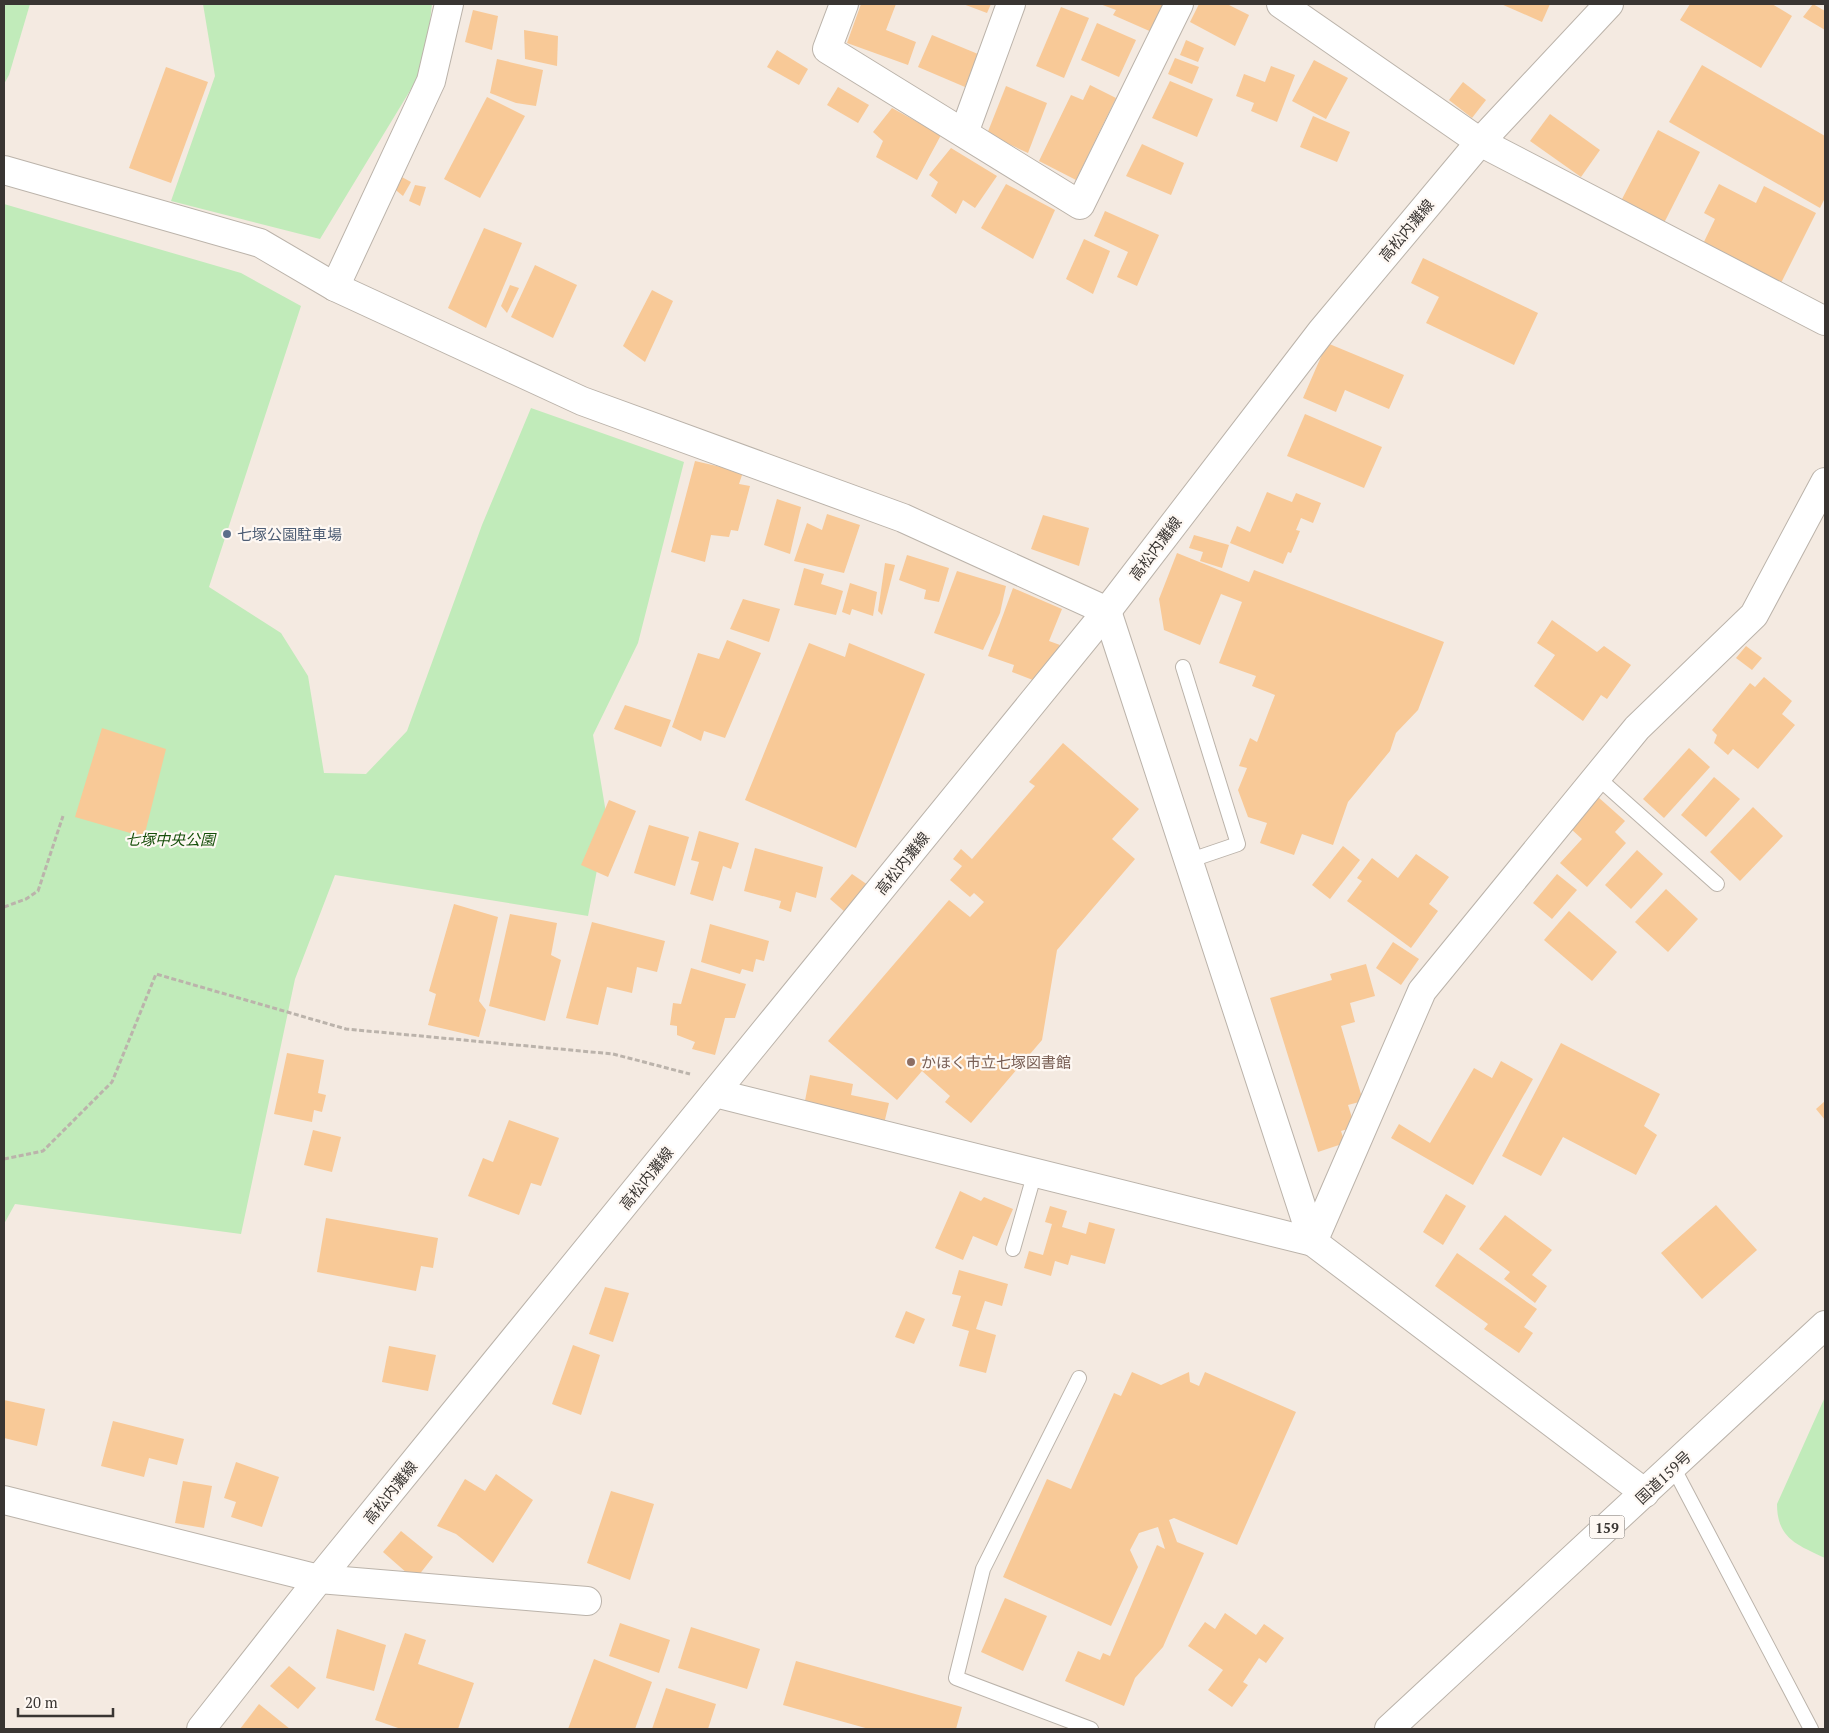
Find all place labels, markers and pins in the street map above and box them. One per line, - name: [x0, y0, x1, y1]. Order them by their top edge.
- place label: 七塚公園駐車場: [237, 524, 342, 544]
- marker: 七塚公園駐車場: [221, 528, 233, 540]
- place label: かほく市立七塚図書館: [921, 1052, 1071, 1072]
- marker: かほく市立七塚図書館: [905, 1056, 917, 1068]

